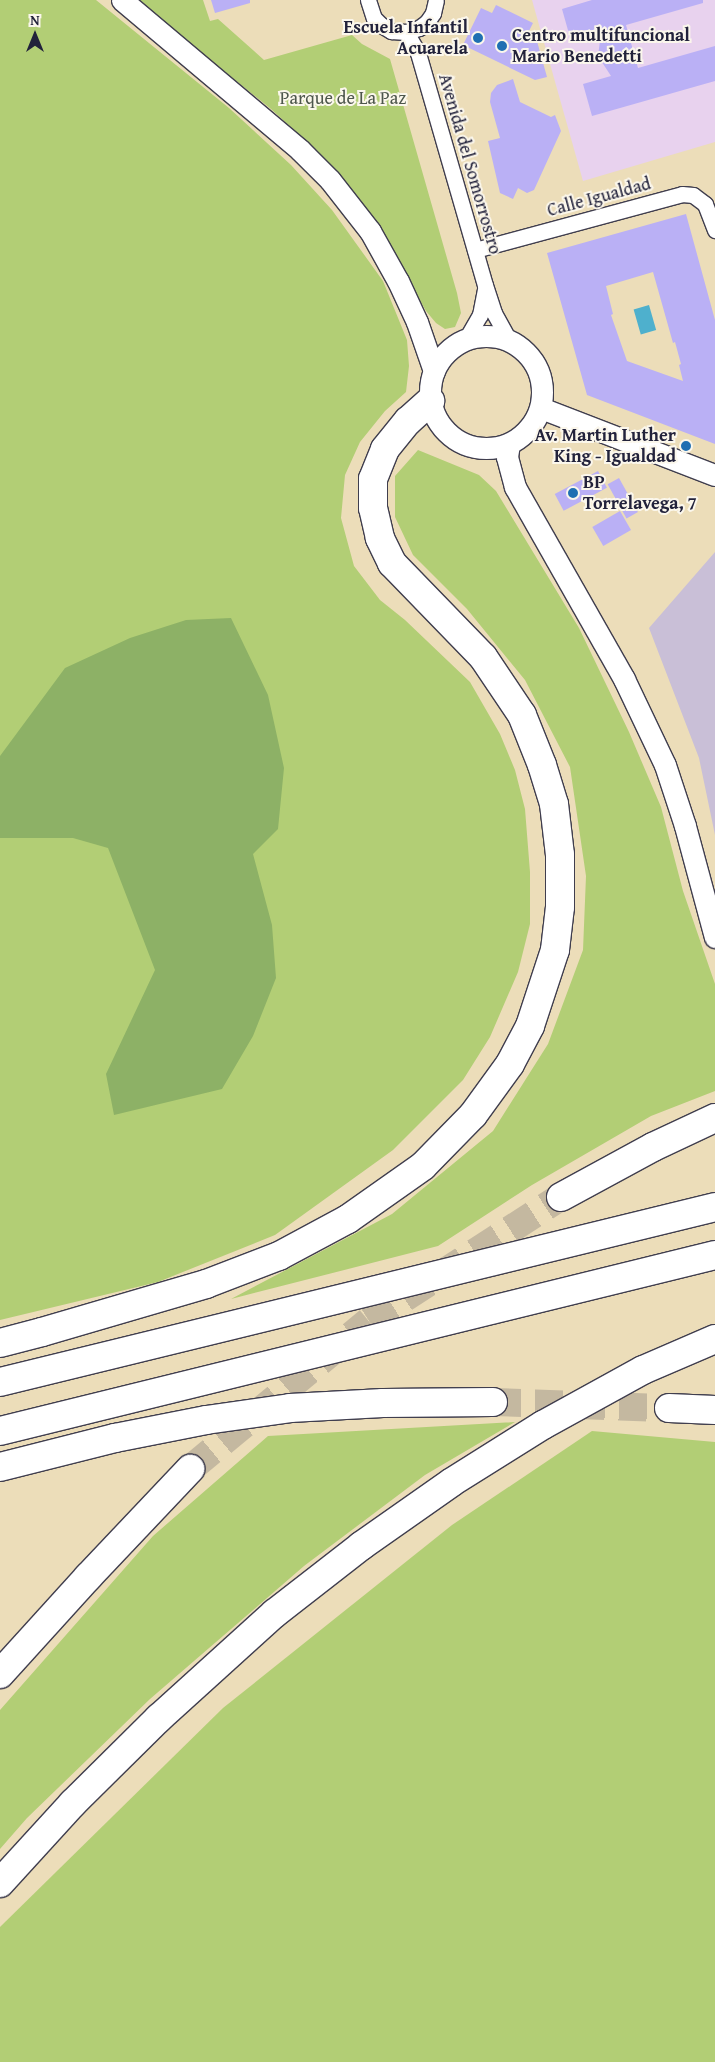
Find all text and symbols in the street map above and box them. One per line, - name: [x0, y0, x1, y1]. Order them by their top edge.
- north arrow: [10, 10, 60, 60]
- text: N: [30, 10, 40, 30]
- place label: Escuela Infantil Acuarela: [344, 17, 468, 59]
- place label: Centro multifuncional Mario Benedetti: [512, 25, 690, 68]
- marker: Escuela Infantil Acuarela: [472, 32, 484, 44]
- marker: Centro multifuncional Mario Benedetti: [496, 40, 508, 52]
- street label: Avenida del Somorrostro: [434, 71, 506, 257]
- park label: Parque de La Paz: [280, 87, 406, 109]
- street label: Calle Igualdad: [545, 173, 653, 221]
- place label: Av. Martin Luther King - Igualdad: [535, 425, 676, 468]
- marker: Av. Martin Luther King - Igualdad: [680, 440, 692, 452]
- place label: BP Torrelavega, 7: [583, 472, 697, 514]
- marker: BP Torrelavega, 7: [567, 487, 579, 499]

